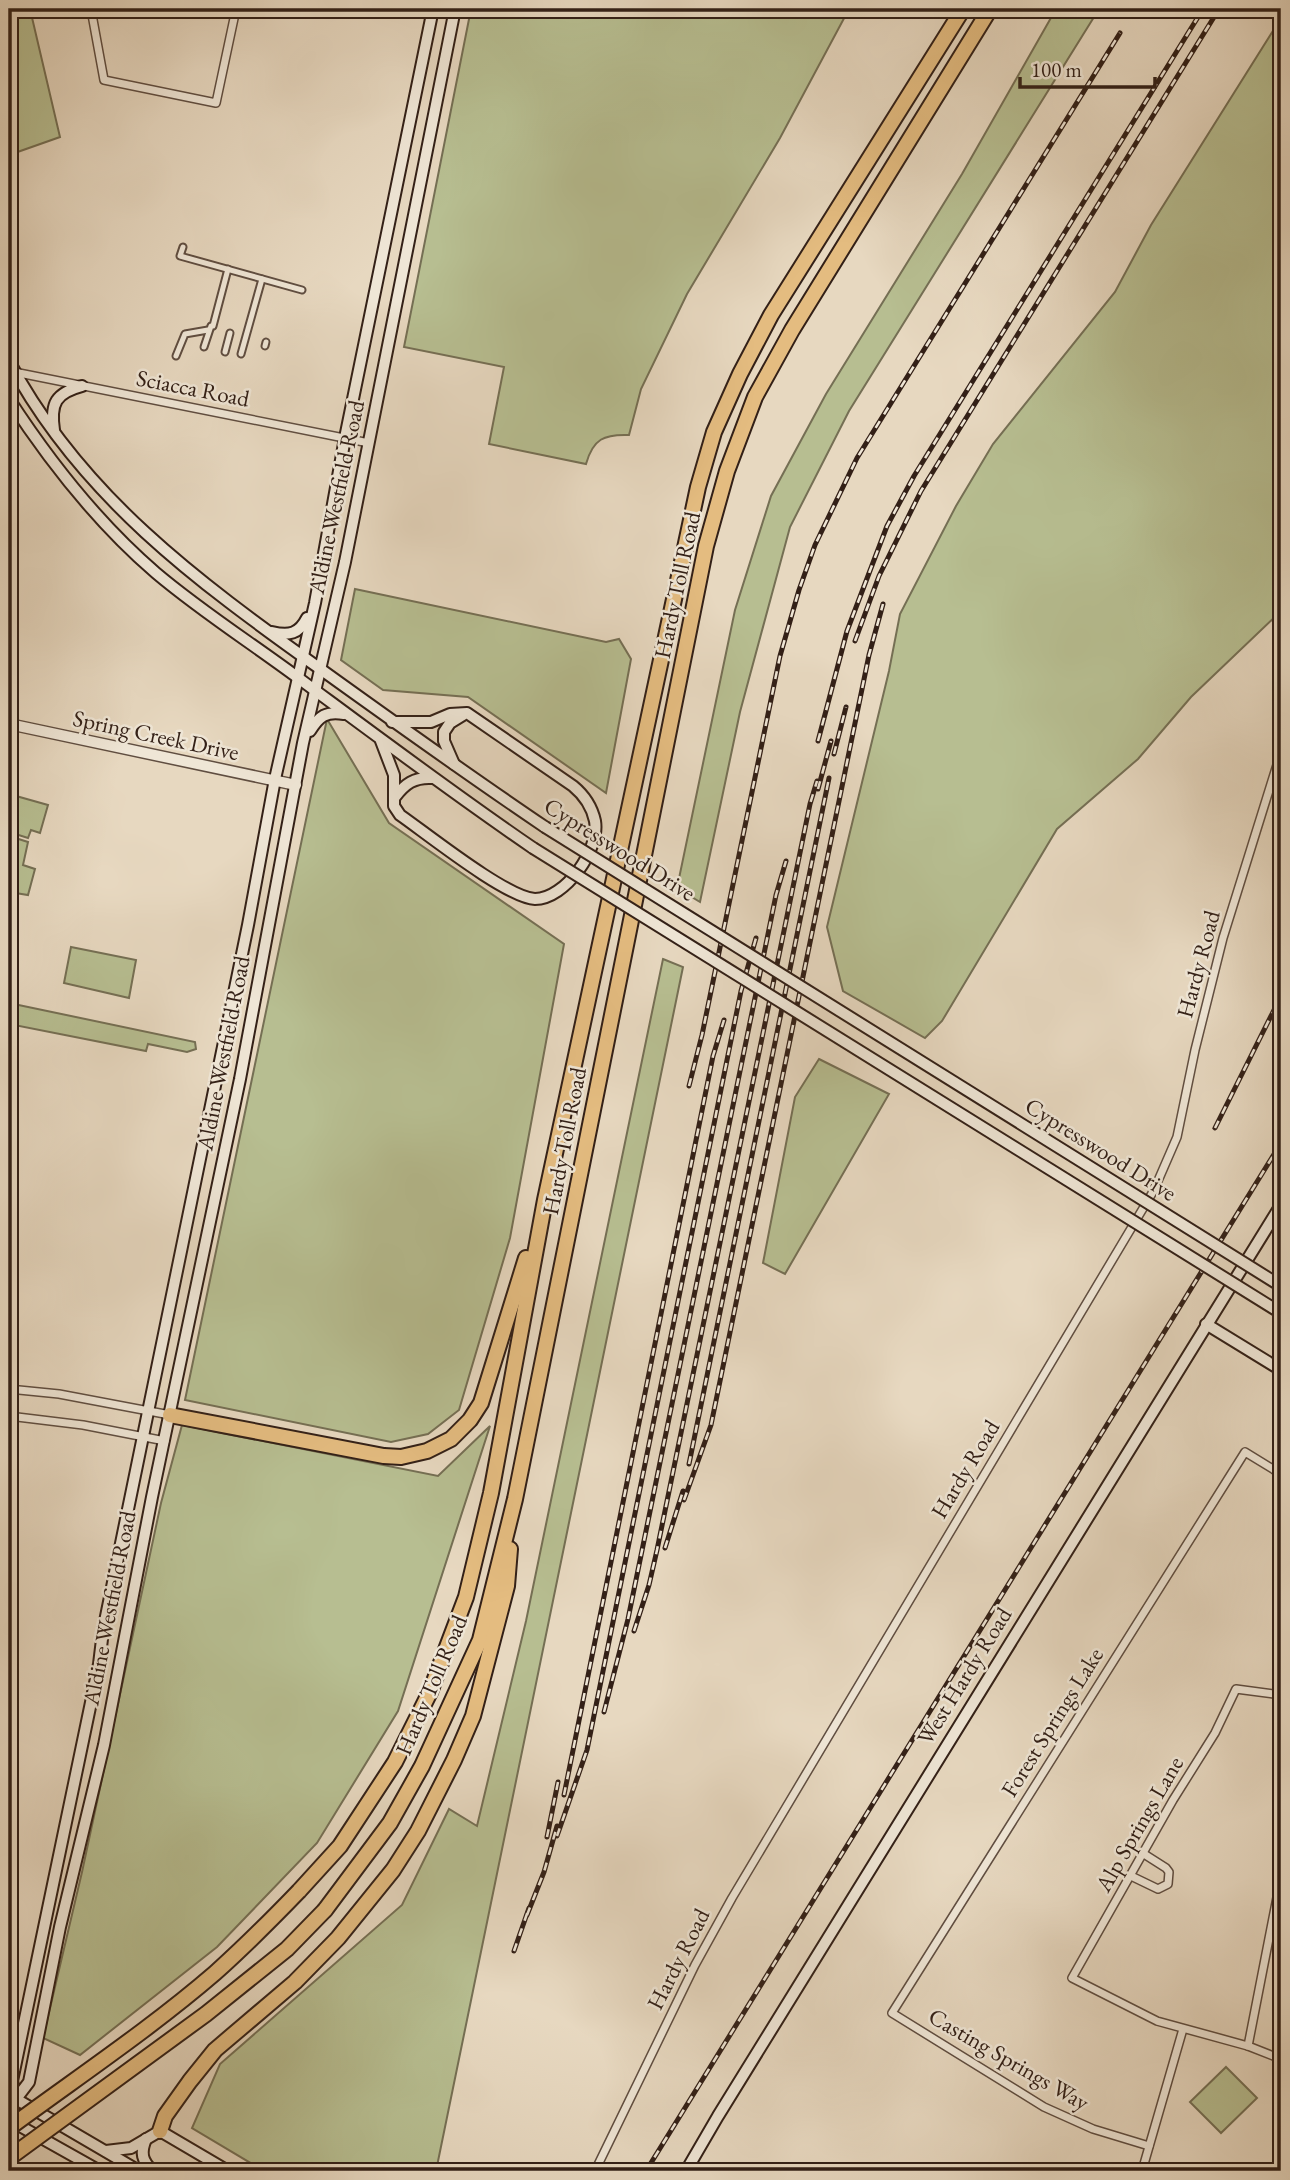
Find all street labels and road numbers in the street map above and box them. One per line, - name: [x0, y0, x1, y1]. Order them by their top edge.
- street label: Sciacca Road: [134, 362, 253, 414]
- street label: Aldine Westfield Road: [301, 397, 371, 598]
- street label: Hardy Toll Road: [647, 508, 707, 661]
- street label: Spring Creek Drive: [70, 703, 242, 767]
- street label: Cypresswood Drive: [539, 790, 701, 908]
- street label: Hardy Road: [1169, 907, 1227, 1021]
- street label: Aldine Westfield Road: [189, 953, 257, 1154]
- street label: Hardy Toll Road: [535, 1064, 593, 1217]
- street label: Cypresswood Drive: [1020, 1090, 1182, 1208]
- street label: Hardy Road: [924, 1414, 1006, 1524]
- street label: Aldine Westfield Road: [75, 1508, 143, 1709]
- street label: West Hardy Road: [910, 1601, 1018, 1750]
- street label: Hardy Toll Road: [388, 1610, 474, 1760]
- street label: Forest Springs Lake: [994, 1642, 1110, 1802]
- street label: Alp Springs Lane: [1088, 1751, 1190, 1898]
- street label: Hardy Road: [640, 1903, 716, 2015]
- street label: Casting Springs Way: [923, 2001, 1095, 2118]

